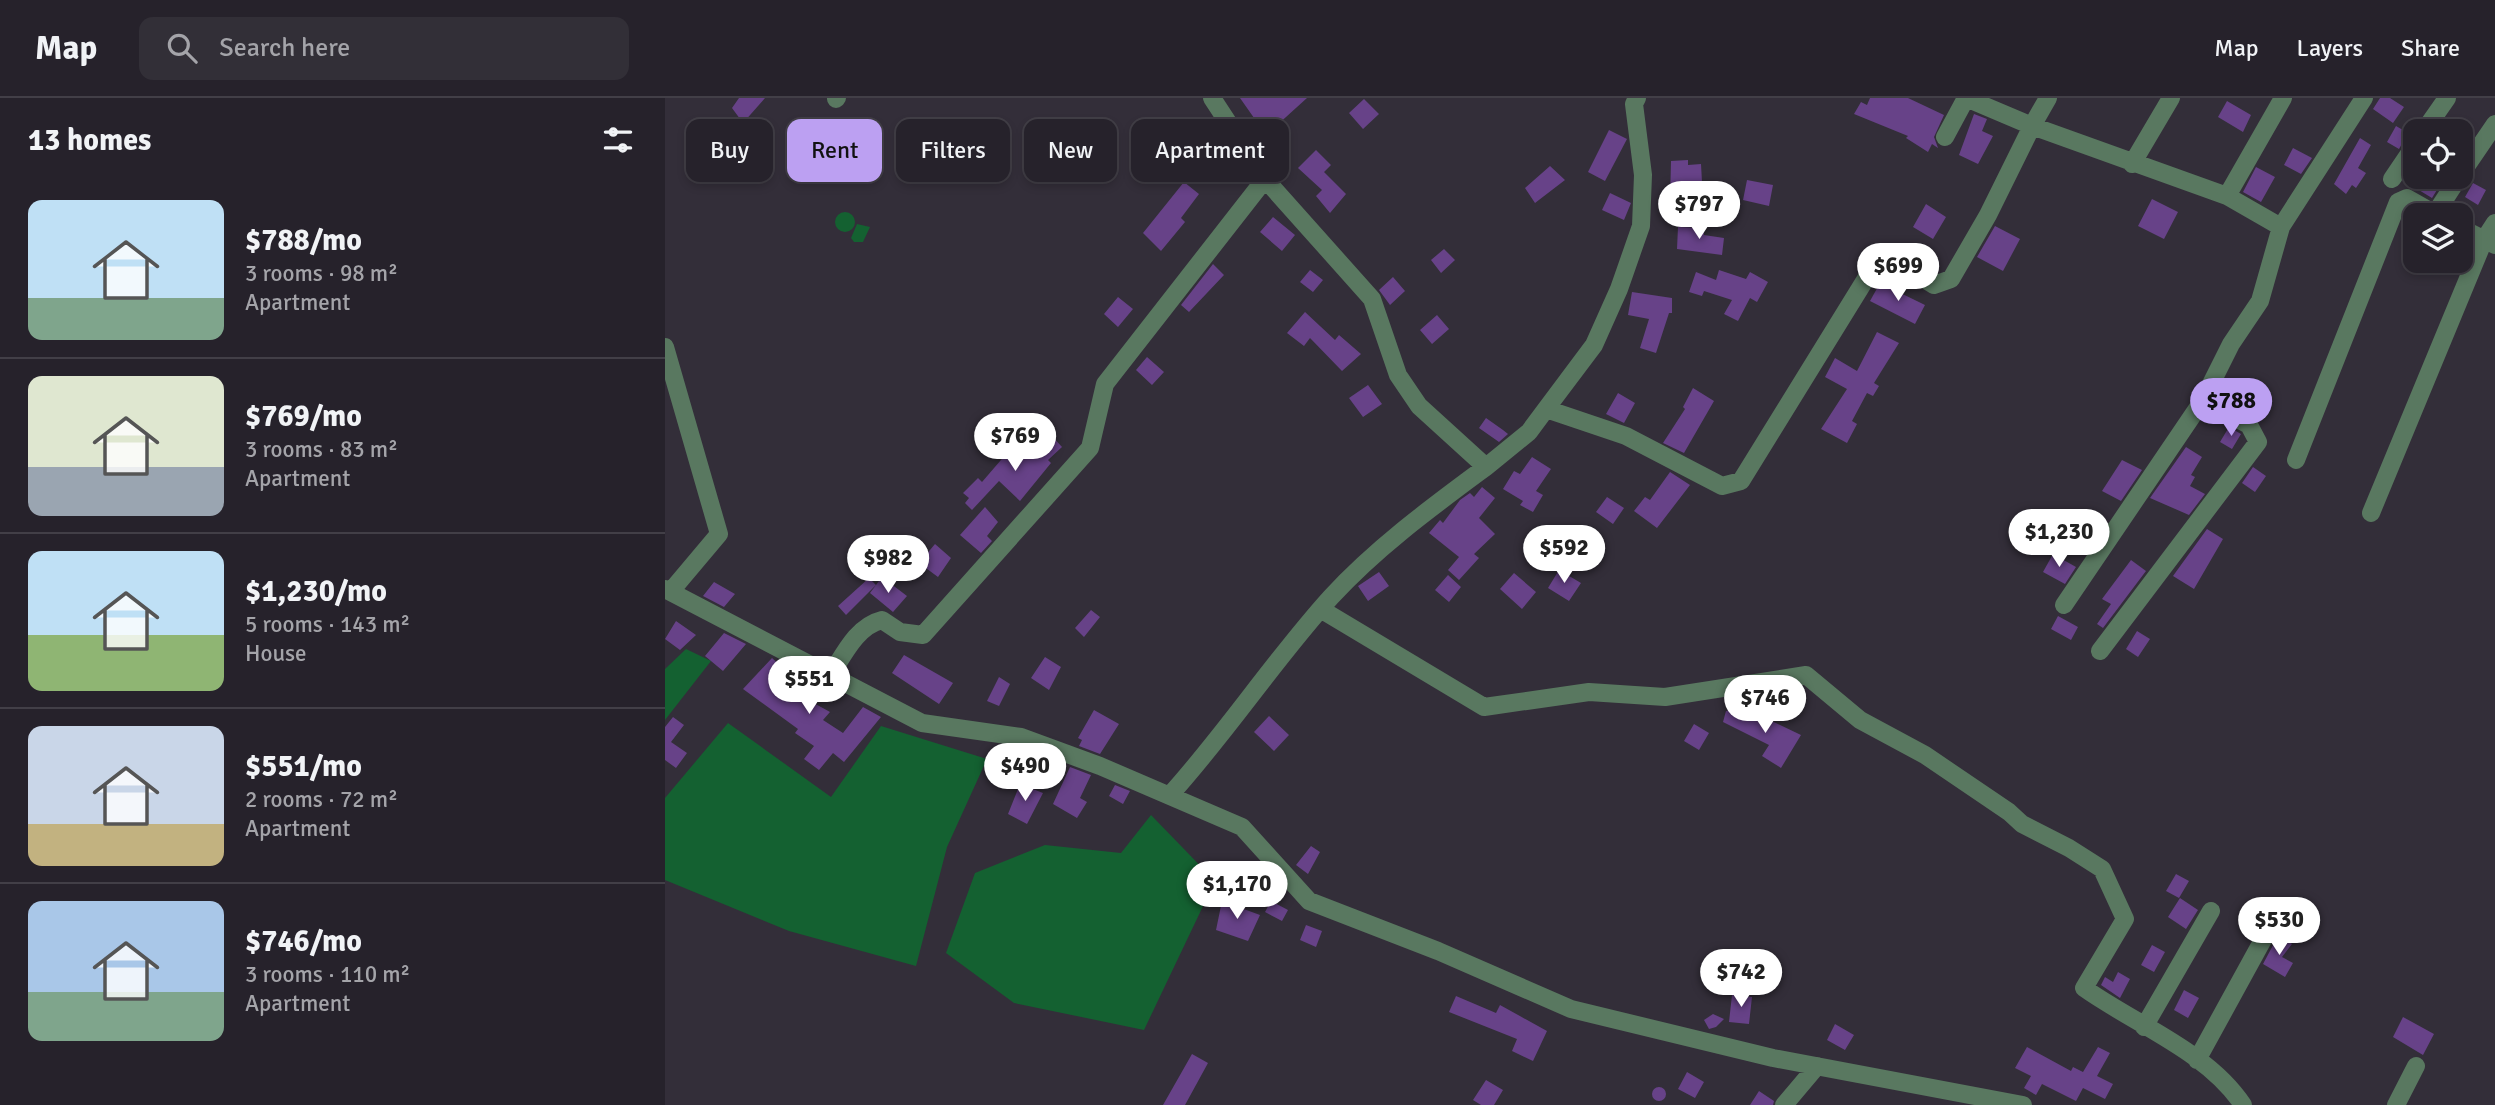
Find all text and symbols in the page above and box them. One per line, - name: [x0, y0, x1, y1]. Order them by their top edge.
- search box: [139, 17, 629, 80]
- text: Map: [35, 28, 97, 69]
- icon: search: [163, 29, 201, 67]
- text: Search here: [219, 32, 350, 64]
- text: Map: [2214, 33, 2259, 63]
- text: Layers: [2297, 33, 2363, 63]
- text: Share: [2401, 33, 2460, 63]
- chip: Buy: [686, 119, 773, 182]
- chip: Rent: [787, 119, 882, 182]
- chip: Filters: [896, 119, 1010, 182]
- chip: New: [1024, 119, 1117, 182]
- chip: Apartment: [1131, 119, 1289, 182]
- map controls: [2403, 119, 2473, 273]
- button: locate: [2403, 119, 2473, 189]
- icon: filters: [599, 121, 637, 159]
- text: 13 homes: [28, 122, 151, 159]
- pin: $797: [1658, 181, 1740, 241]
- text: $797: [1674, 189, 1724, 218]
- button: layers: [2403, 203, 2473, 273]
- text: $788/mo: [245, 222, 362, 259]
- icon: home: [84, 228, 168, 312]
- pin: $699: [1857, 244, 1939, 303]
- text: $699: [1873, 251, 1923, 280]
- text: 3 rooms · 98 m²: [245, 259, 398, 288]
- text: Apartment: [245, 288, 350, 317]
- pin: $788: [2190, 378, 2272, 438]
- text: $788: [2206, 386, 2256, 415]
- text: $769/mo: [245, 398, 362, 435]
- icon: home: [84, 404, 168, 488]
- pin: $769: [974, 414, 1056, 473]
- text: $769: [990, 421, 1040, 450]
- text: 3 rooms · 83 m²: [245, 435, 398, 464]
- text: Apartment: [245, 464, 350, 493]
- pin: $1,230: [2002, 510, 2116, 569]
- text: $1,230: [2025, 517, 2093, 546]
- pin: $592: [1523, 526, 1605, 585]
- text: $592: [1539, 533, 1589, 562]
- pin: $982: [847, 536, 929, 595]
- text: $982: [863, 543, 913, 572]
- text: $1,230/mo: [245, 573, 387, 610]
- icon: home: [84, 579, 168, 663]
- text: 5 rooms · 143 m²: [245, 610, 410, 639]
- text: House: [245, 639, 307, 668]
- pin: $551: [768, 656, 850, 716]
- text: $551: [784, 664, 834, 693]
- pin: $746: [1724, 676, 1806, 735]
- text: $746: [1740, 683, 1790, 712]
- pin: $490: [984, 744, 1066, 803]
- text: $551/mo: [245, 748, 362, 785]
- text: $490: [1000, 751, 1050, 780]
- icon: home: [84, 754, 168, 838]
- text: 2 rooms · 72 m²: [245, 785, 398, 814]
- text: Apartment: [245, 814, 350, 843]
- pin: $1,170: [1180, 862, 1294, 921]
- text: $1,170: [1203, 869, 1271, 898]
- pin: $530: [2238, 898, 2320, 957]
- text: $530: [2254, 905, 2304, 934]
- text: $746/mo: [245, 923, 362, 960]
- icon: home: [84, 929, 168, 1013]
- pin: $742: [1700, 950, 1782, 1009]
- text: $742: [1716, 957, 1766, 986]
- text: 3 rooms · 110 m²: [245, 960, 410, 989]
- text: Apartment: [245, 989, 350, 1018]

